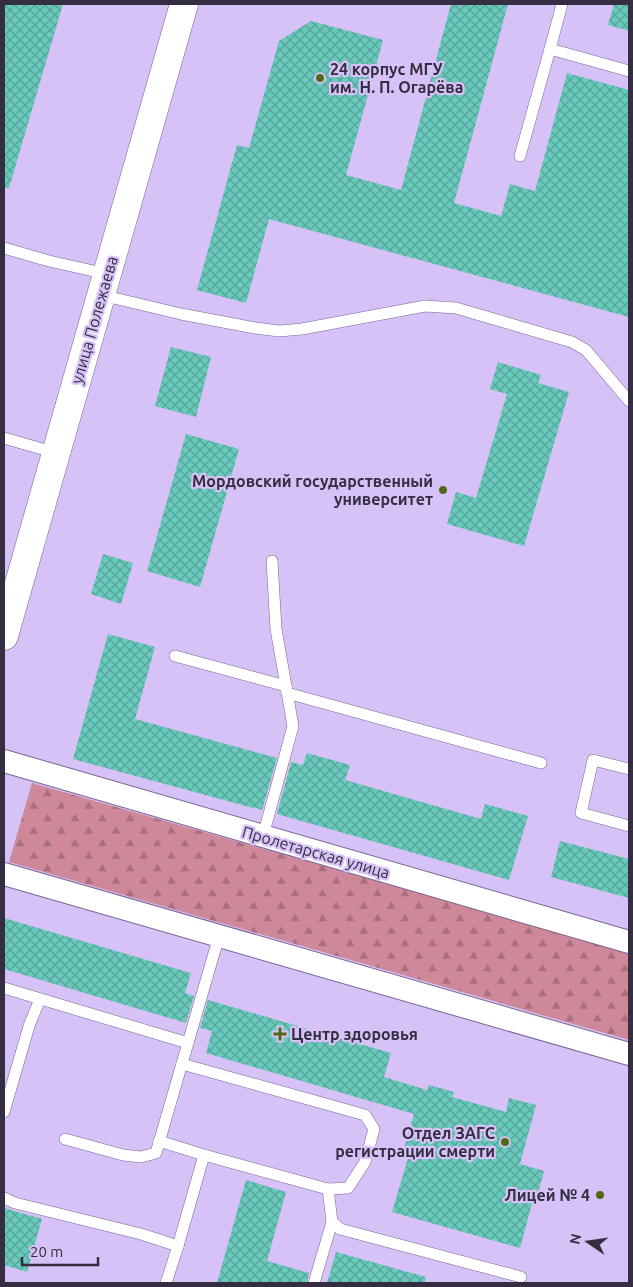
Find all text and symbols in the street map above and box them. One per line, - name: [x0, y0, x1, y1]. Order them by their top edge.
- place label: 24 корпус МГУ им. Н. П. Огарёва: [330, 60, 463, 96]
- marker: 24 корпус МГУ им. Н. П. Огарёва: [314, 72, 326, 84]
- street label: улица Полежаева: [67, 254, 121, 386]
- place label: Мордовский государственный университет: [192, 472, 433, 508]
- marker: Мордовский государственный университет: [437, 484, 449, 496]
- street label: Пролетарская улица: [240, 822, 392, 882]
- place label: Центр здоровья: [291, 1025, 418, 1043]
- marker: Центр здоровья: [273, 1027, 287, 1041]
- place label: Отдел ЗАГС регистрации смерти: [335, 1124, 495, 1160]
- marker: Отдел ЗАГС регистрации смерти: [499, 1136, 511, 1148]
- place label: Лицей № 4: [505, 1186, 590, 1204]
- marker: Лицей № 4: [594, 1189, 606, 1201]
- north arrow: [563, 1217, 613, 1267]
- text: N: [566, 1232, 584, 1246]
- scale bar: [22, 1234, 99, 1266]
- text: 20 m: [30, 1243, 63, 1260]

